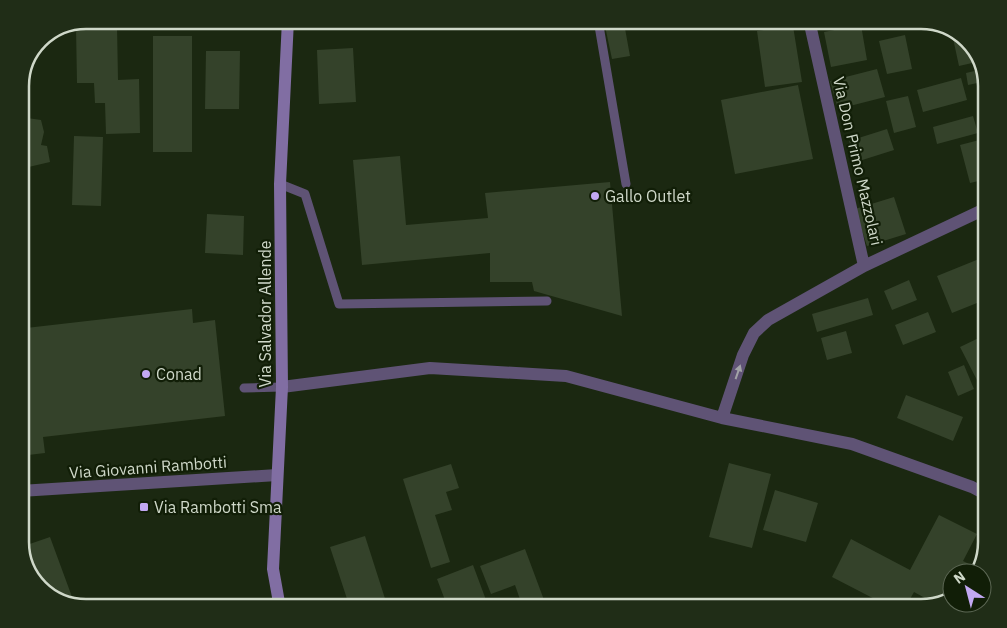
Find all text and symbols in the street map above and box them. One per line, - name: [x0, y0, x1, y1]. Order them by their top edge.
- street label: Via Don Primo Mazzolari: [829, 75, 887, 247]
- place label: Gallo Outlet: [605, 186, 691, 206]
- marker: Gallo Outlet: [589, 190, 601, 202]
- street label: Via Salvador Allende: [255, 240, 275, 388]
- place label: Conad: [156, 364, 202, 384]
- one-way arrow: [734, 364, 742, 379]
- marker: Conad: [140, 368, 152, 380]
- street label: Via Giovanni Rambotti: [68, 452, 228, 482]
- place label: Via Rambotti Sma: [154, 497, 282, 517]
- marker: Via Rambotti Sma: [138, 501, 150, 513]
- north arrow: [942, 563, 992, 613]
- text: N: [950, 567, 969, 588]

